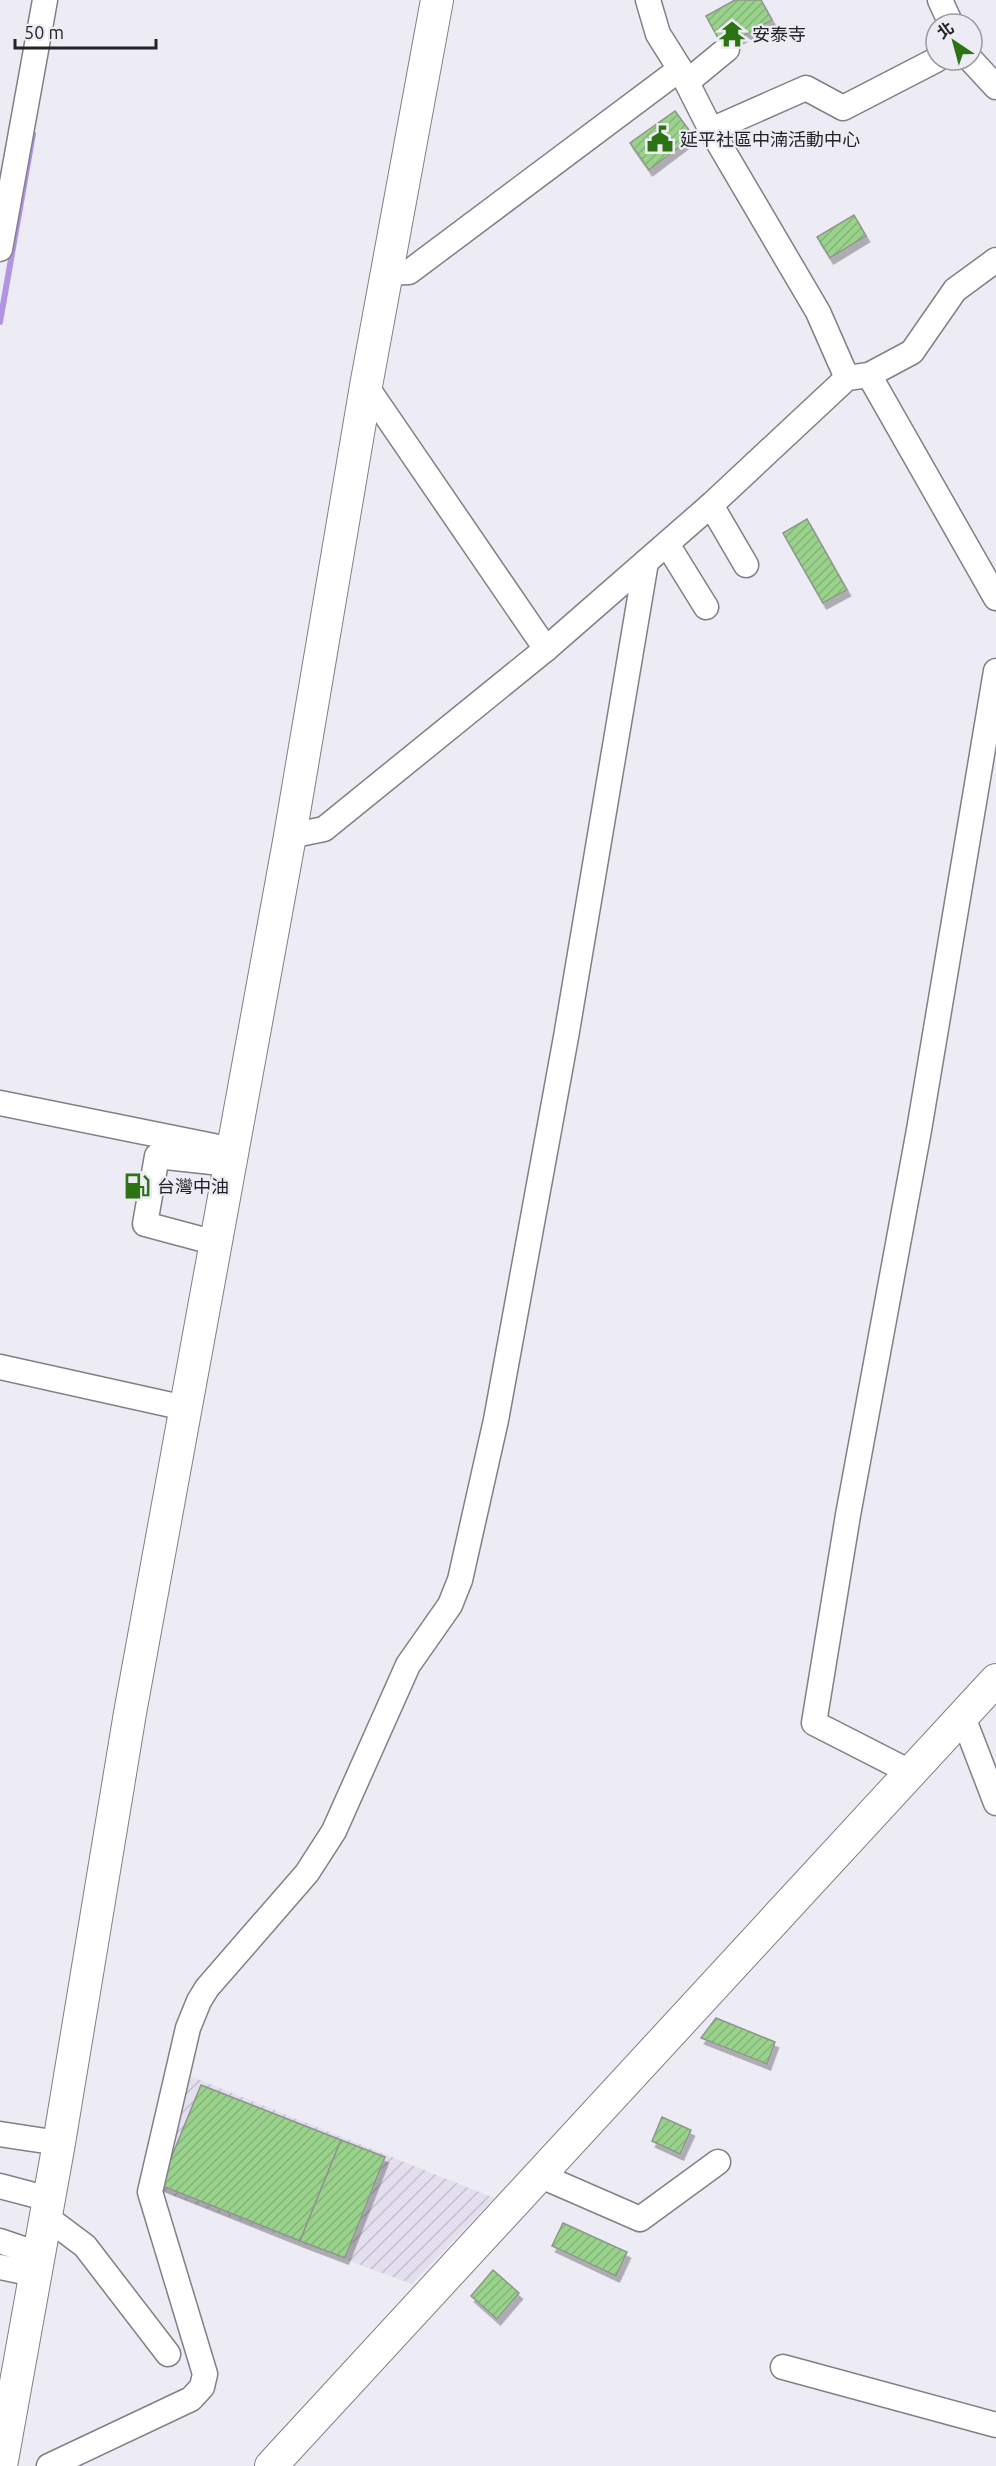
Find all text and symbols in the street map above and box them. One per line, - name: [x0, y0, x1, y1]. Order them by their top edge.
- scale bar: [15, 12, 156, 50]
- north arrow: [924, 12, 984, 72]
- text: 北: [933, 18, 957, 42]
- temple icon: 安泰寺: [717, 19, 747, 49]
- text: 50 m: [24, 22, 64, 42]
- place label: 安泰寺: [752, 24, 806, 44]
- public building icon: 延平社區中湳活動中心: [645, 124, 675, 154]
- place label: 延平社區中湳活動中心: [680, 129, 860, 149]
- fuel station icon: 台灣中油: [122, 1171, 152, 1201]
- place label: 台灣中油: [157, 1176, 229, 1196]

